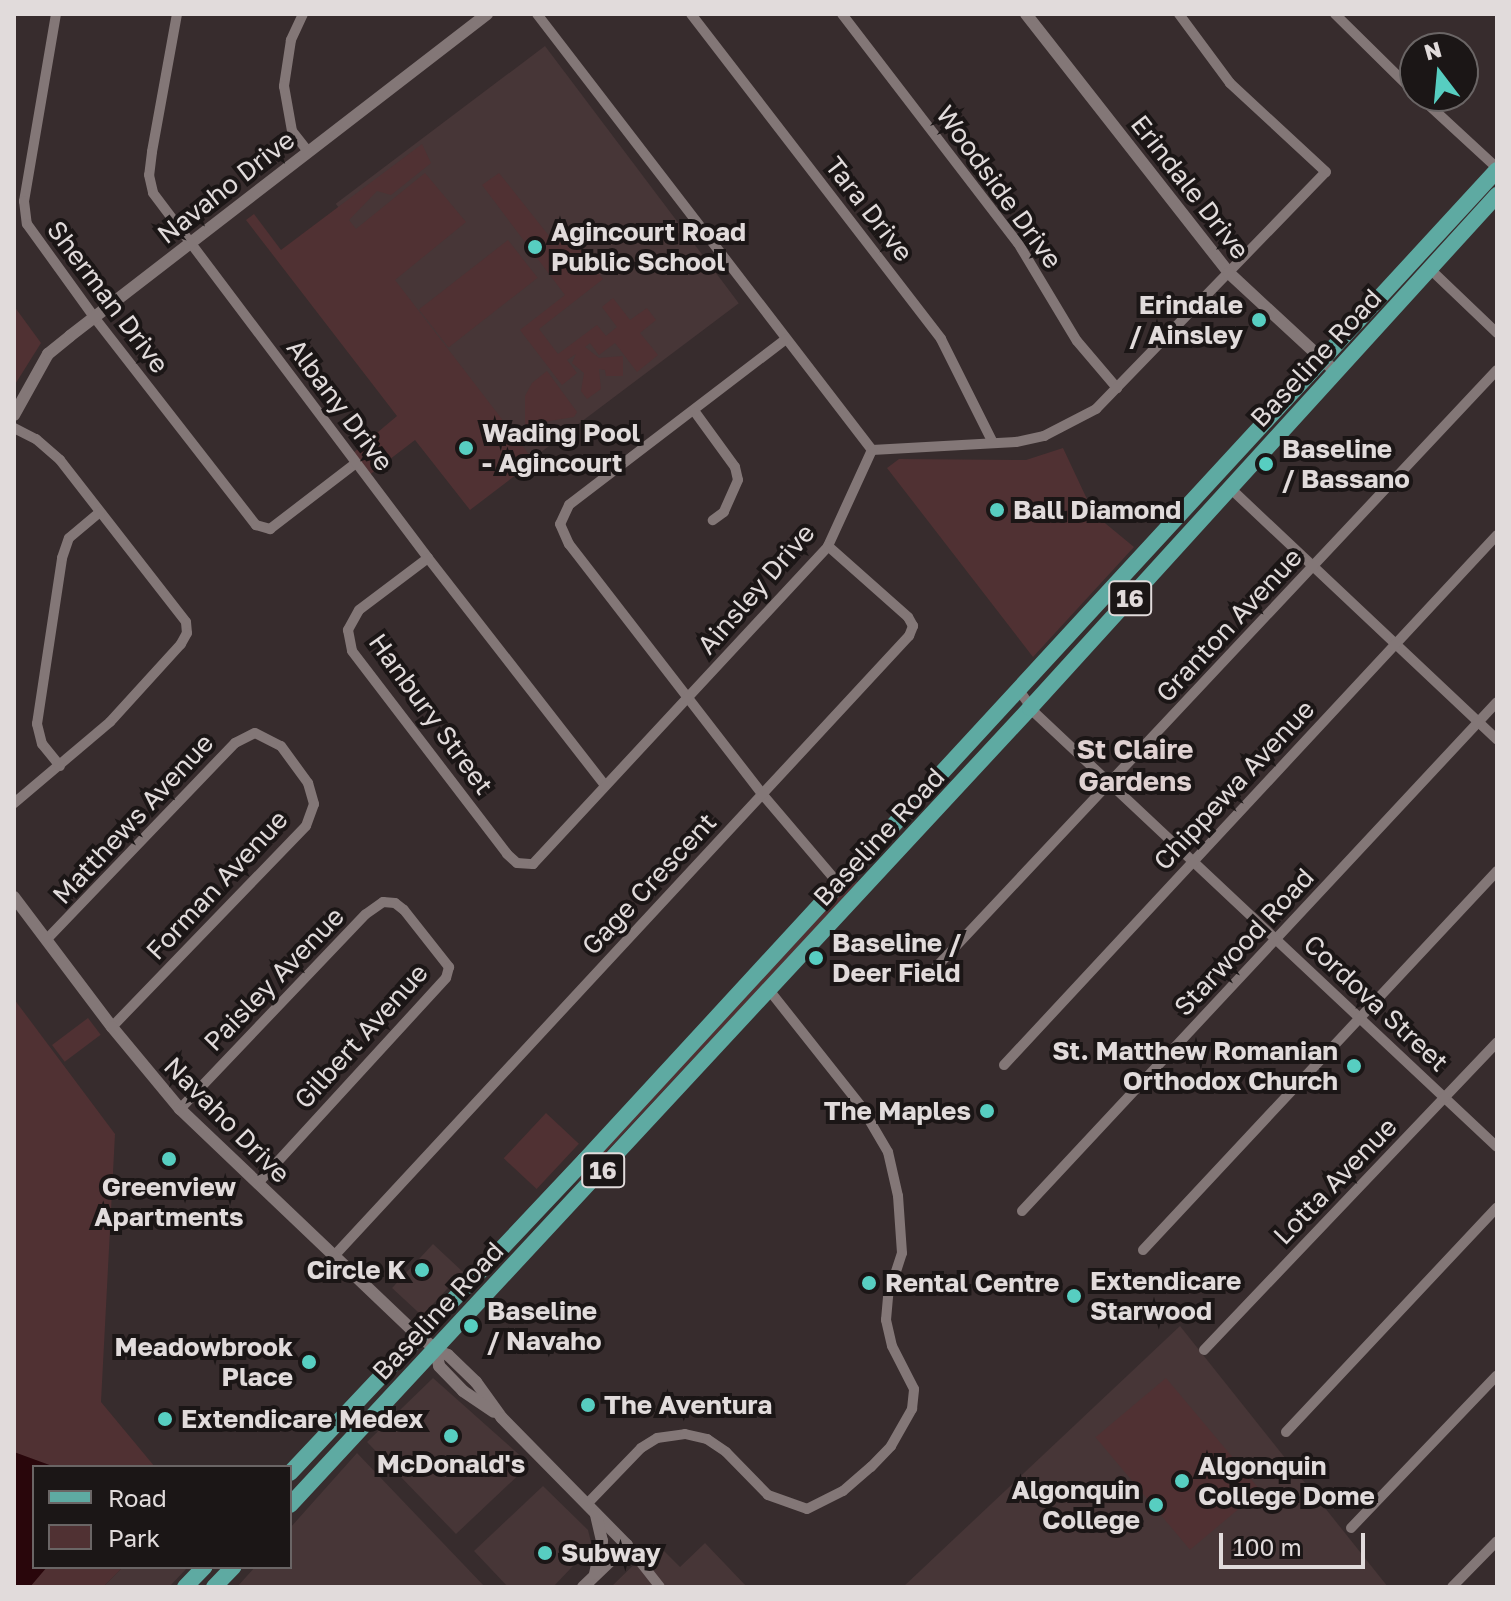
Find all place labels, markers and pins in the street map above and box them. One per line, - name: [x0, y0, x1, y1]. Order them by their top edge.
- place label: Agincourt Road Public School: [551, 216, 746, 278]
- marker: Agincourt Road Public School: [526, 238, 544, 256]
- place label: Erindale / Ainsley: [1129, 289, 1243, 350]
- marker: Erindale / Ainsley: [1250, 311, 1268, 329]
- place label: Wading Pool - Agincourt: [482, 417, 640, 478]
- place label: Baseline / Bassano: [1282, 433, 1410, 494]
- marker: Wading Pool - Agincourt: [457, 439, 475, 457]
- marker: Baseline / Bassano: [1257, 455, 1275, 473]
- place label: Ball Diamond: [1013, 494, 1181, 526]
- marker: Ball Diamond: [988, 501, 1006, 519]
- place label: Baseline / Deer Field: [832, 927, 961, 988]
- marker: Baseline / Deer Field: [807, 949, 825, 967]
- place label: St. Matthew Romanian Orthodox Church: [1052, 1035, 1338, 1096]
- marker: St. Matthew Romanian Orthodox Church: [1345, 1057, 1363, 1075]
- place label: The Maples: [824, 1095, 971, 1127]
- marker: The Maples: [978, 1102, 996, 1120]
- marker: Greenview Apartments: [160, 1150, 178, 1168]
- place label: Greenview Apartments: [94, 1171, 244, 1232]
- place label: Circle K: [306, 1254, 406, 1286]
- marker: Circle K: [413, 1261, 431, 1279]
- place label: Extendicare Starwood: [1090, 1265, 1241, 1326]
- place label: Rental Centre: [885, 1267, 1059, 1299]
- marker: Rental Centre: [860, 1274, 878, 1292]
- marker: Extendicare Starwood: [1065, 1287, 1083, 1305]
- place label: Baseline / Navaho: [487, 1295, 602, 1356]
- marker: Baseline / Navaho: [462, 1317, 480, 1335]
- place label: Meadowbrook Place: [114, 1331, 293, 1392]
- marker: Meadowbrook Place: [300, 1353, 318, 1371]
- place label: The Aventura: [604, 1389, 772, 1421]
- marker: The Aventura: [579, 1396, 597, 1414]
- place label: Extendicare Medex: [181, 1403, 423, 1435]
- marker: Extendicare Medex: [156, 1410, 174, 1428]
- marker: McDonald's: [442, 1427, 460, 1445]
- place label: McDonald's: [377, 1448, 525, 1480]
- place label: Algonquin College Dome: [1198, 1450, 1375, 1512]
- marker: Algonquin College Dome: [1173, 1472, 1191, 1490]
- place label: Algonquin College: [1012, 1474, 1140, 1536]
- marker: Algonquin College: [1147, 1496, 1165, 1514]
- place label: Subway: [561, 1537, 661, 1569]
- marker: Subway: [536, 1544, 554, 1562]

